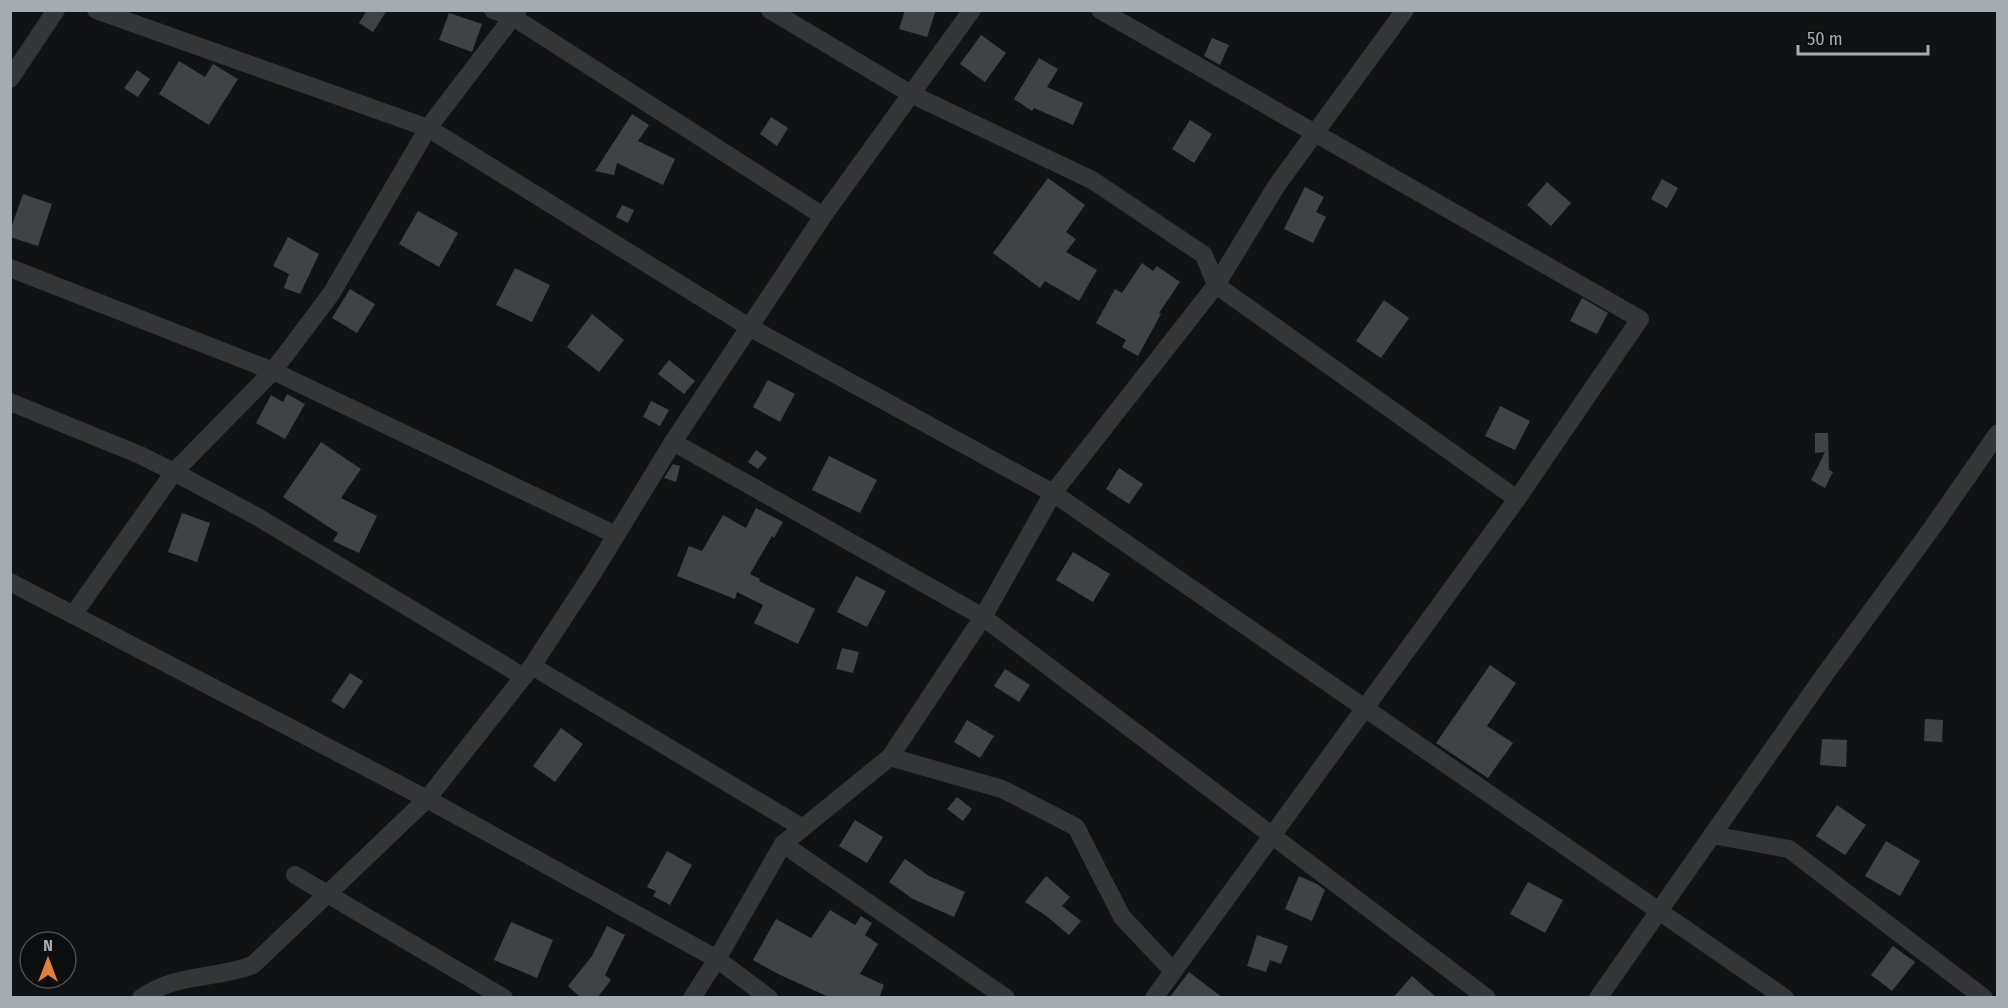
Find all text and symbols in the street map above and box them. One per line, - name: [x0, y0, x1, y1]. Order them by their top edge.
- scale bar: [1798, 18, 1928, 56]
- text: 50 m: [1807, 28, 1843, 50]
- north arrow: [18, 930, 78, 990]
- text: N: [43, 936, 53, 955]

